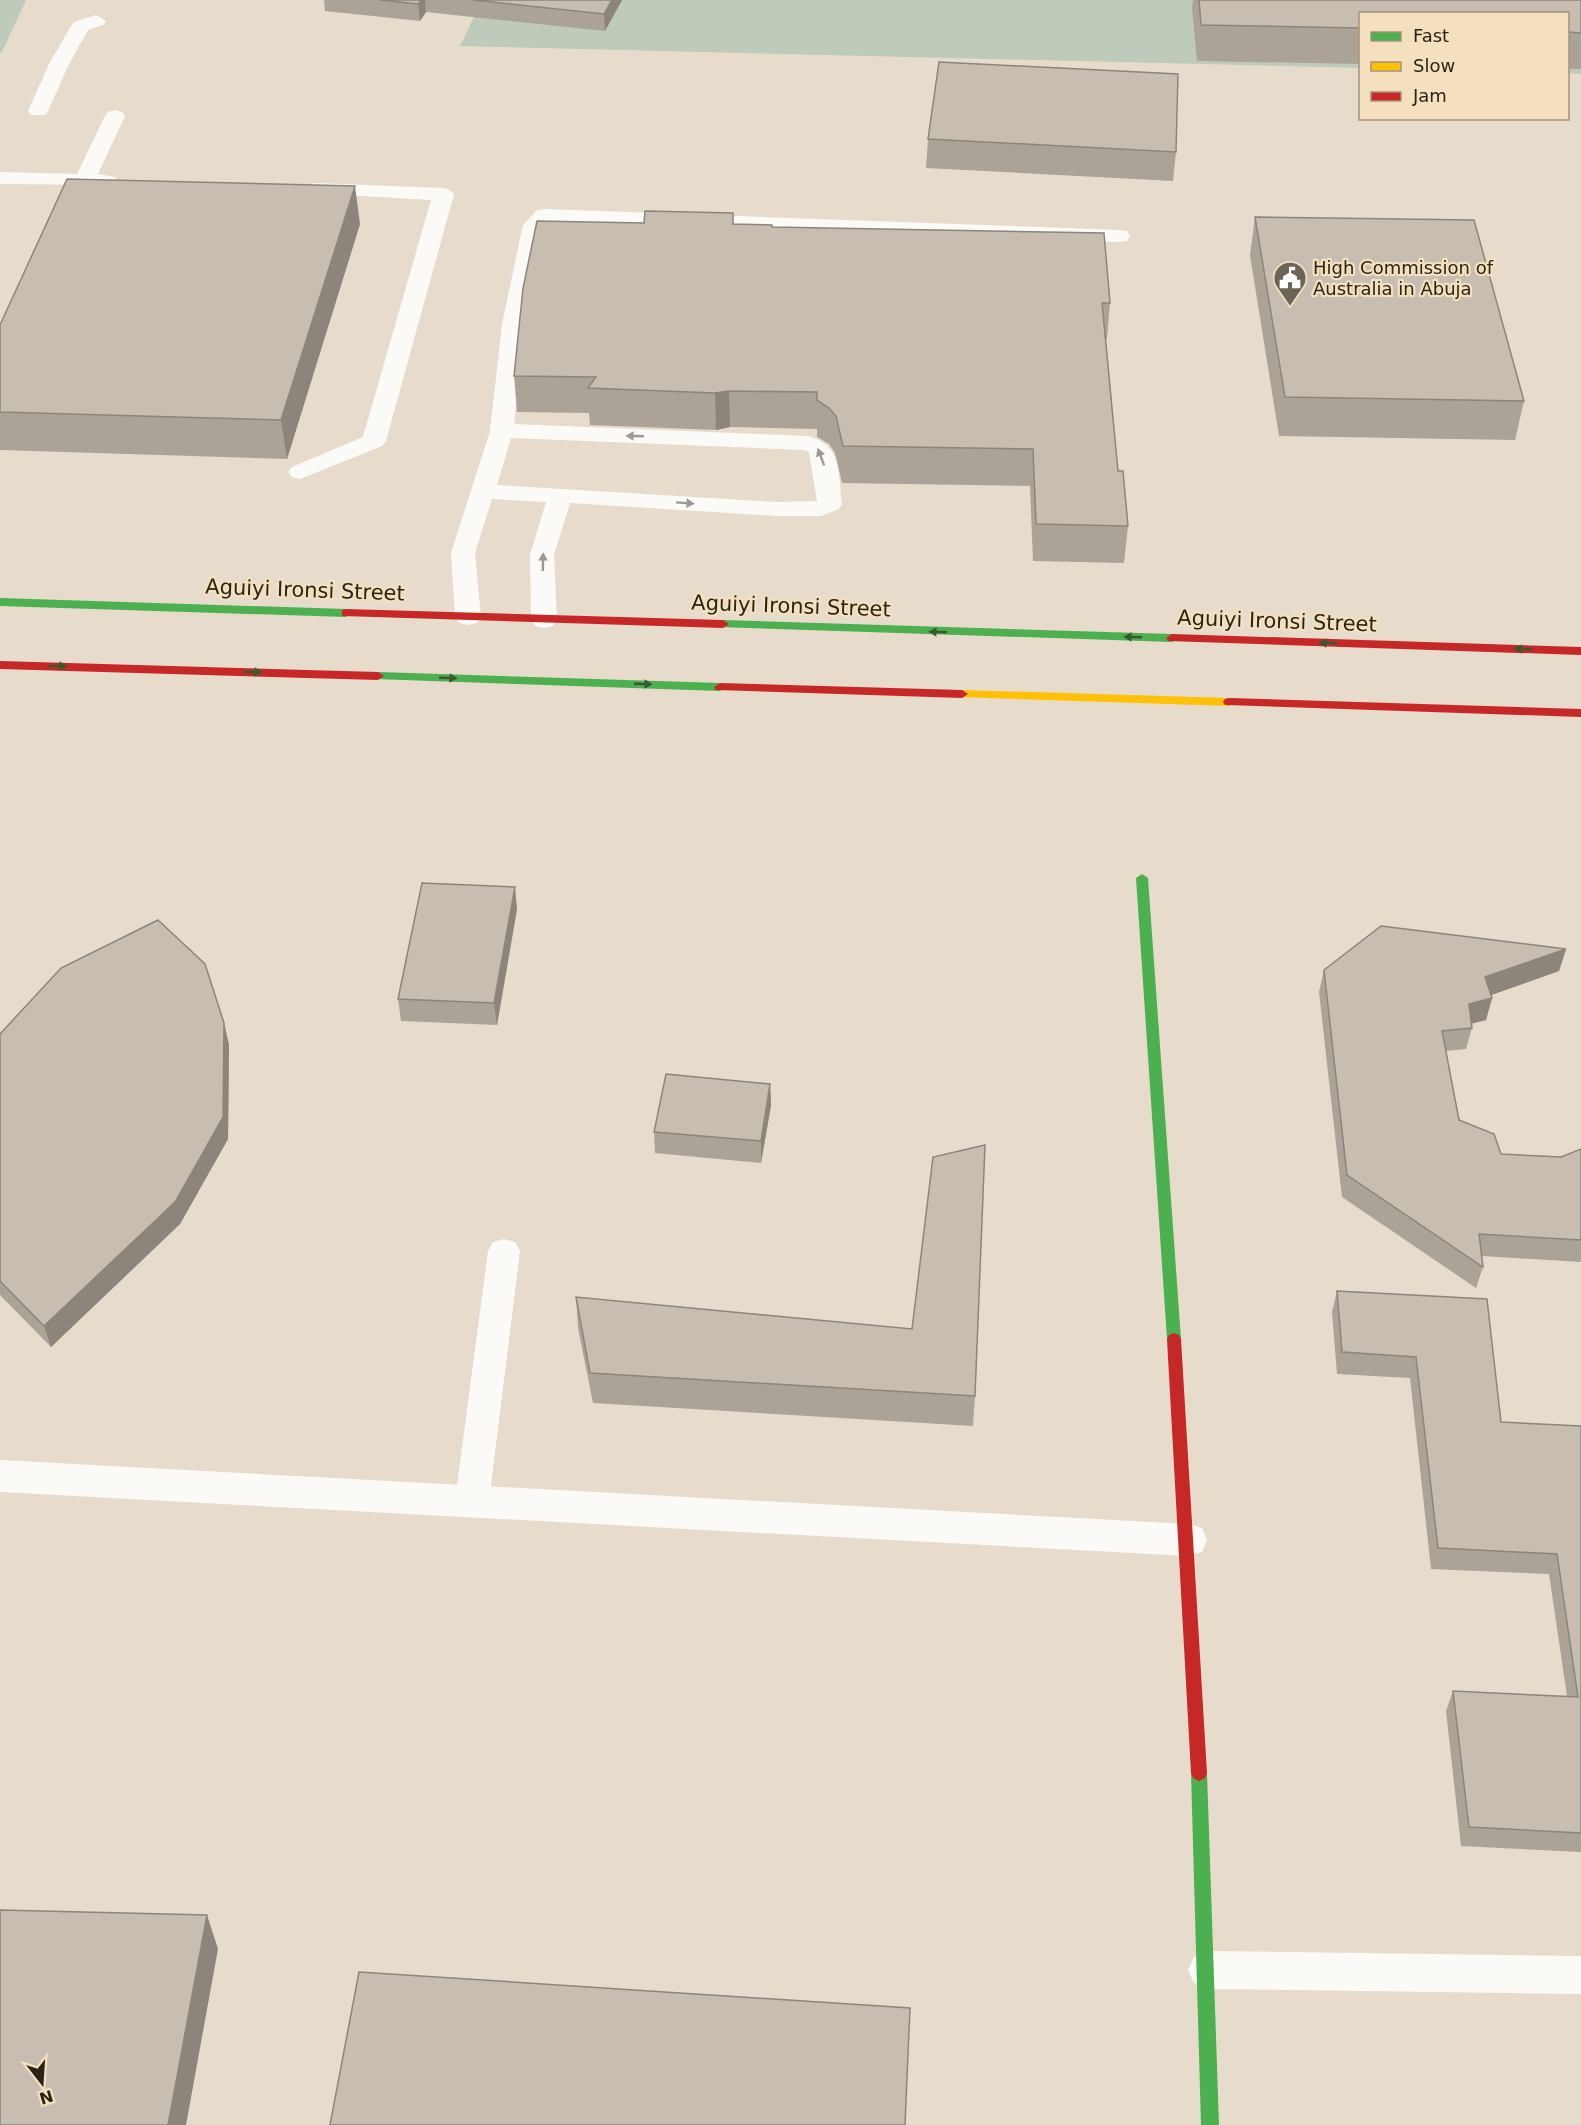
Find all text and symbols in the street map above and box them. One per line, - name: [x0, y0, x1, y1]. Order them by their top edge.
- legend: [1359, 12, 1569, 120]
- text: Fast: [1413, 25, 1449, 46]
- text: Slow: [1413, 55, 1455, 76]
- text: Jam: [1412, 85, 1447, 106]
- place label: High Commission of Australia in Abuja: [1313, 257, 1494, 299]
- public building icon: High Commission of Australia in Abuja: [1272, 260, 1308, 307]
- one-way arrow: [625, 432, 644, 441]
- one-way arrow: [816, 448, 826, 466]
- one-way arrow: [675, 498, 694, 508]
- one-way arrow: [538, 552, 547, 571]
- street label: Aguiyi Ironsi Street: [205, 575, 405, 605]
- street label: Aguiyi Ironsi Street: [691, 591, 891, 621]
- street label: Aguiyi Ironsi Street: [1177, 606, 1377, 636]
- one-way arrow: [928, 627, 947, 636]
- one-way arrow: [1123, 633, 1142, 642]
- one-way arrow: [1318, 638, 1337, 648]
- one-way arrow: [1513, 644, 1532, 654]
- one-way arrow: [49, 662, 68, 671]
- one-way arrow: [244, 668, 263, 677]
- one-way arrow: [439, 674, 458, 683]
- one-way arrow: [634, 680, 653, 689]
- north arrow: [12, 2053, 72, 2113]
- text: N: [37, 2086, 55, 2108]

